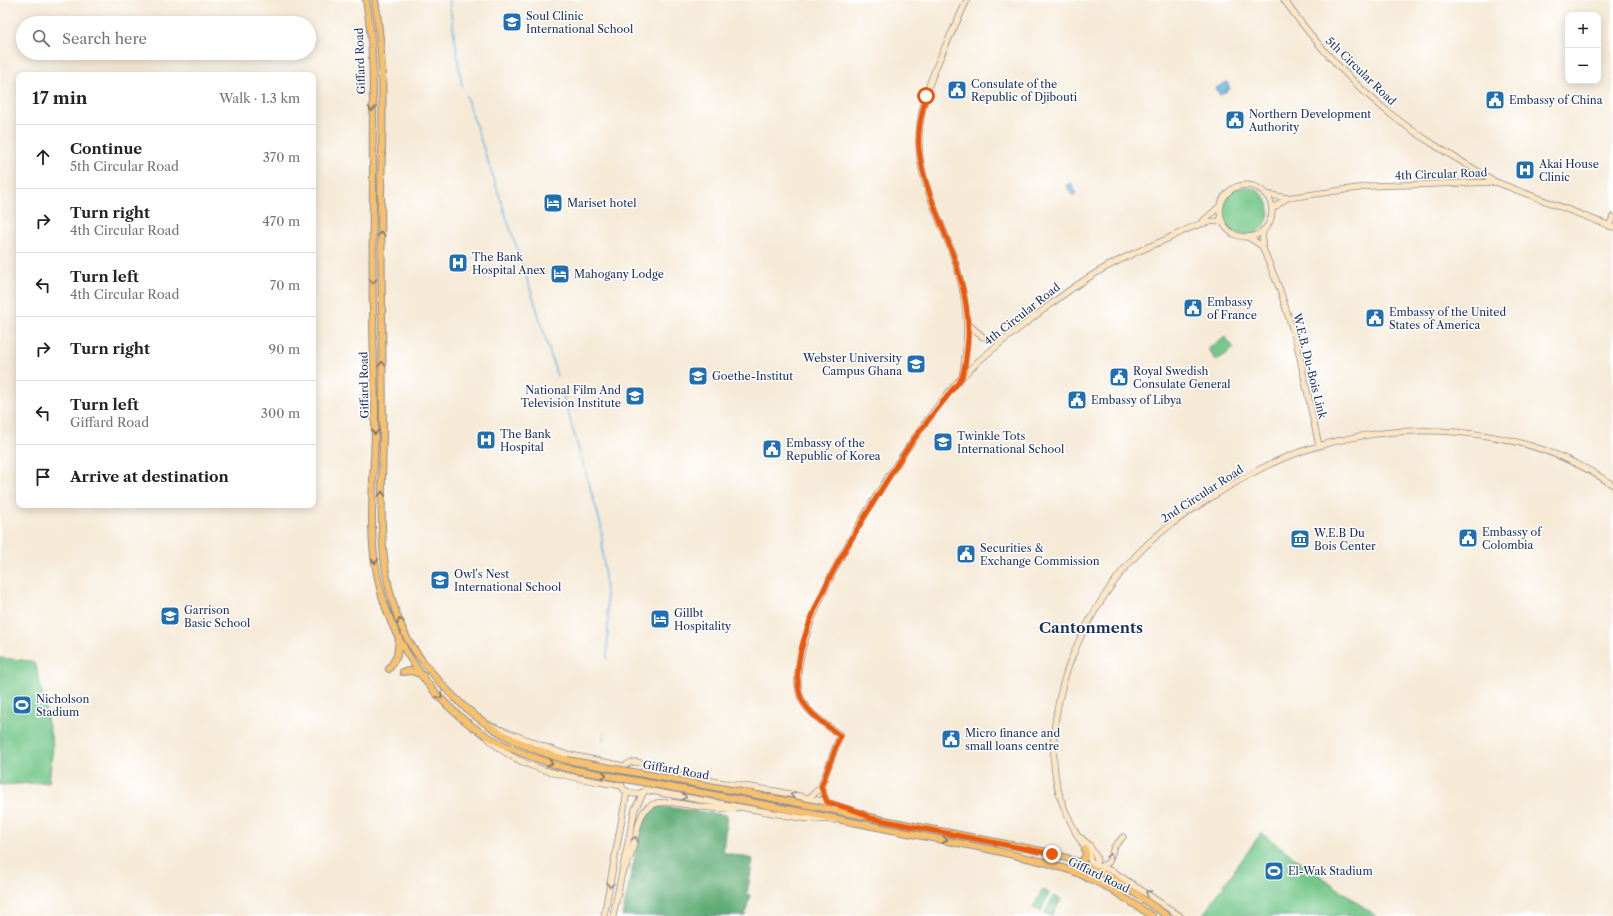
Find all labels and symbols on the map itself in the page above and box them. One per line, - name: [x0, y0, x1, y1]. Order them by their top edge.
- place label: Soul Clinic International School: [526, 9, 634, 36]
- school or university icon: Soul Clinic International School: [501, 11, 523, 33]
- street label: Giffard Road: [352, 27, 368, 95]
- street label: 5th Circular Road: [1323, 34, 1399, 108]
- place label: Consulate of the Republic of Djibouti: [971, 77, 1078, 104]
- public building icon: Consulate of the Republic of Djibouti: [946, 79, 968, 101]
- route start: [917, 87, 935, 105]
- public building icon: Embassy of China: [1484, 89, 1506, 111]
- place label: Embassy of China: [1509, 93, 1603, 107]
- one-way arrow: [368, 106, 376, 112]
- place label: Northern Development Authority: [1248, 107, 1371, 134]
- public building icon: Northern Development Authority: [1224, 109, 1246, 131]
- place label: Akai House Clinic: [1538, 157, 1599, 184]
- hospital icon: Akai House Clinic: [1514, 159, 1536, 181]
- street label: 4th Circular Road: [1395, 165, 1488, 183]
- hotel icon: Mariset hotel: [542, 192, 564, 214]
- place label: Mariset hotel: [567, 196, 637, 210]
- one-way arrow: [377, 231, 385, 237]
- place label: The Bank Hospital Anex: [472, 250, 546, 277]
- hospital icon: The Bank Hospital Anex: [447, 252, 469, 274]
- hotel icon: Mahogany Lodge: [549, 263, 571, 285]
- place label: Mahogany Lodge: [574, 267, 664, 281]
- one-way arrow: [369, 278, 377, 284]
- street label: 4th Circular Road: [981, 280, 1063, 348]
- place label: Embassy of France: [1207, 295, 1257, 322]
- public building icon: Embassy of France: [1182, 297, 1204, 319]
- place label: Embassy of the United States of America: [1389, 305, 1506, 332]
- public building icon: Embassy of the United States of America: [1364, 307, 1386, 329]
- street label: W.E.B. Du-Bois Link: [1290, 311, 1330, 421]
- street label: Giffard Road: [356, 351, 372, 419]
- place label: Webster University Campus Ghana: [802, 351, 903, 378]
- school or university icon: Webster University Campus Ghana: [905, 353, 927, 375]
- one-way arrow: [378, 361, 386, 367]
- place label: Royal Swedish Consulate General: [1133, 364, 1231, 391]
- school or university icon: Goethe-Institut: [687, 365, 709, 387]
- public building icon: Royal Swedish Consulate General: [1108, 366, 1130, 388]
- place label: Goethe-Institut: [712, 369, 793, 383]
- place label: National Film And Television Institute: [521, 383, 621, 410]
- school or university icon: National Film And Television Institute: [624, 385, 646, 407]
- public building icon: Embassy of Libya: [1066, 389, 1088, 411]
- place label: Embassy of Libya: [1091, 393, 1182, 407]
- place label: The Bank Hospital: [500, 427, 552, 454]
- one-way arrow: [371, 429, 379, 435]
- hospital icon: The Bank Hospital: [475, 429, 497, 451]
- place label: Twinkle Tots International School: [957, 429, 1065, 456]
- school or university icon: Twinkle Tots International School: [932, 431, 954, 453]
- place label: Embassy of the Republic of Korea: [786, 436, 881, 463]
- public building icon: Embassy of the Republic of Korea: [761, 438, 783, 460]
- street label: 2nd Circular Road: [1158, 462, 1246, 526]
- one-way arrow: [378, 491, 386, 497]
- place label: Embassy of Colombia: [1482, 525, 1543, 552]
- place label: W.E.B Du Bois Center: [1313, 526, 1376, 553]
- public building icon: Embassy of Colombia: [1457, 527, 1479, 549]
- museum icon: W.E.B Du Bois Center: [1289, 528, 1311, 550]
- place label: Securities & Exchange Commission: [980, 541, 1100, 568]
- public building icon: Securities & Exchange Commission: [955, 543, 977, 565]
- one-way arrow: [370, 558, 379, 564]
- place label: Owl's Nest International School: [454, 567, 562, 594]
- school or university icon: Owl's Nest International School: [429, 569, 451, 591]
- place label: Garrison Basic School: [184, 603, 251, 630]
- school or university icon: Garrison Basic School: [159, 605, 181, 627]
- place label: Gillbt Hospitality: [674, 606, 732, 633]
- hotel icon: Gillbt Hospitality: [649, 608, 671, 630]
- one-way arrow: [397, 618, 405, 625]
- district label: Cantonments: [1039, 618, 1143, 637]
- one-way arrow: [436, 691, 443, 699]
- place label: Nicholson Stadium: [36, 692, 90, 719]
- sports icon: Nicholson Stadium: [11, 694, 33, 716]
- place label: Micro finance and small loans centre: [965, 726, 1060, 753]
- public building icon: Micro finance and small loans centre: [940, 728, 962, 750]
- street label: Giffard Road: [642, 757, 710, 783]
- one-way arrow: [546, 758, 553, 767]
- one-way arrow: [601, 771, 607, 779]
- one-way arrow: [790, 791, 796, 799]
- one-way arrow: [681, 792, 687, 800]
- one-way arrow: [630, 835, 639, 842]
- one-way arrow: [942, 836, 948, 844]
- route end: [1043, 845, 1061, 863]
- one-way arrow: [1105, 853, 1114, 860]
- street label: Giffard Road: [1066, 854, 1132, 896]
- sports icon: El-Wak Stadium: [1263, 860, 1285, 882]
- place label: El-Wak Stadium: [1288, 864, 1373, 878]
- one-way arrow: [607, 882, 615, 888]
- one-way arrow: [1146, 891, 1153, 898]

